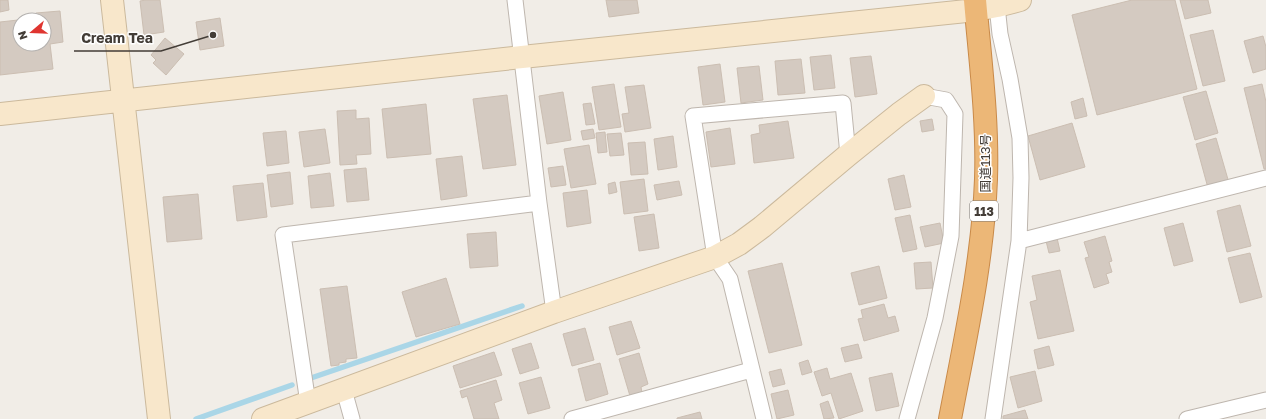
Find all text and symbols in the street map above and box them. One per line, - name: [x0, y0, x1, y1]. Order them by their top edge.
- north arrow: [12, 12, 52, 52]
- callout: Cream Tea: [74, 25, 161, 51]
- text: N: [15, 29, 30, 41]
- text: Cream Tea: [81, 29, 153, 46]
- street label: 国道113号: [977, 133, 993, 193]
- road number: 113: [970, 201, 998, 221]

